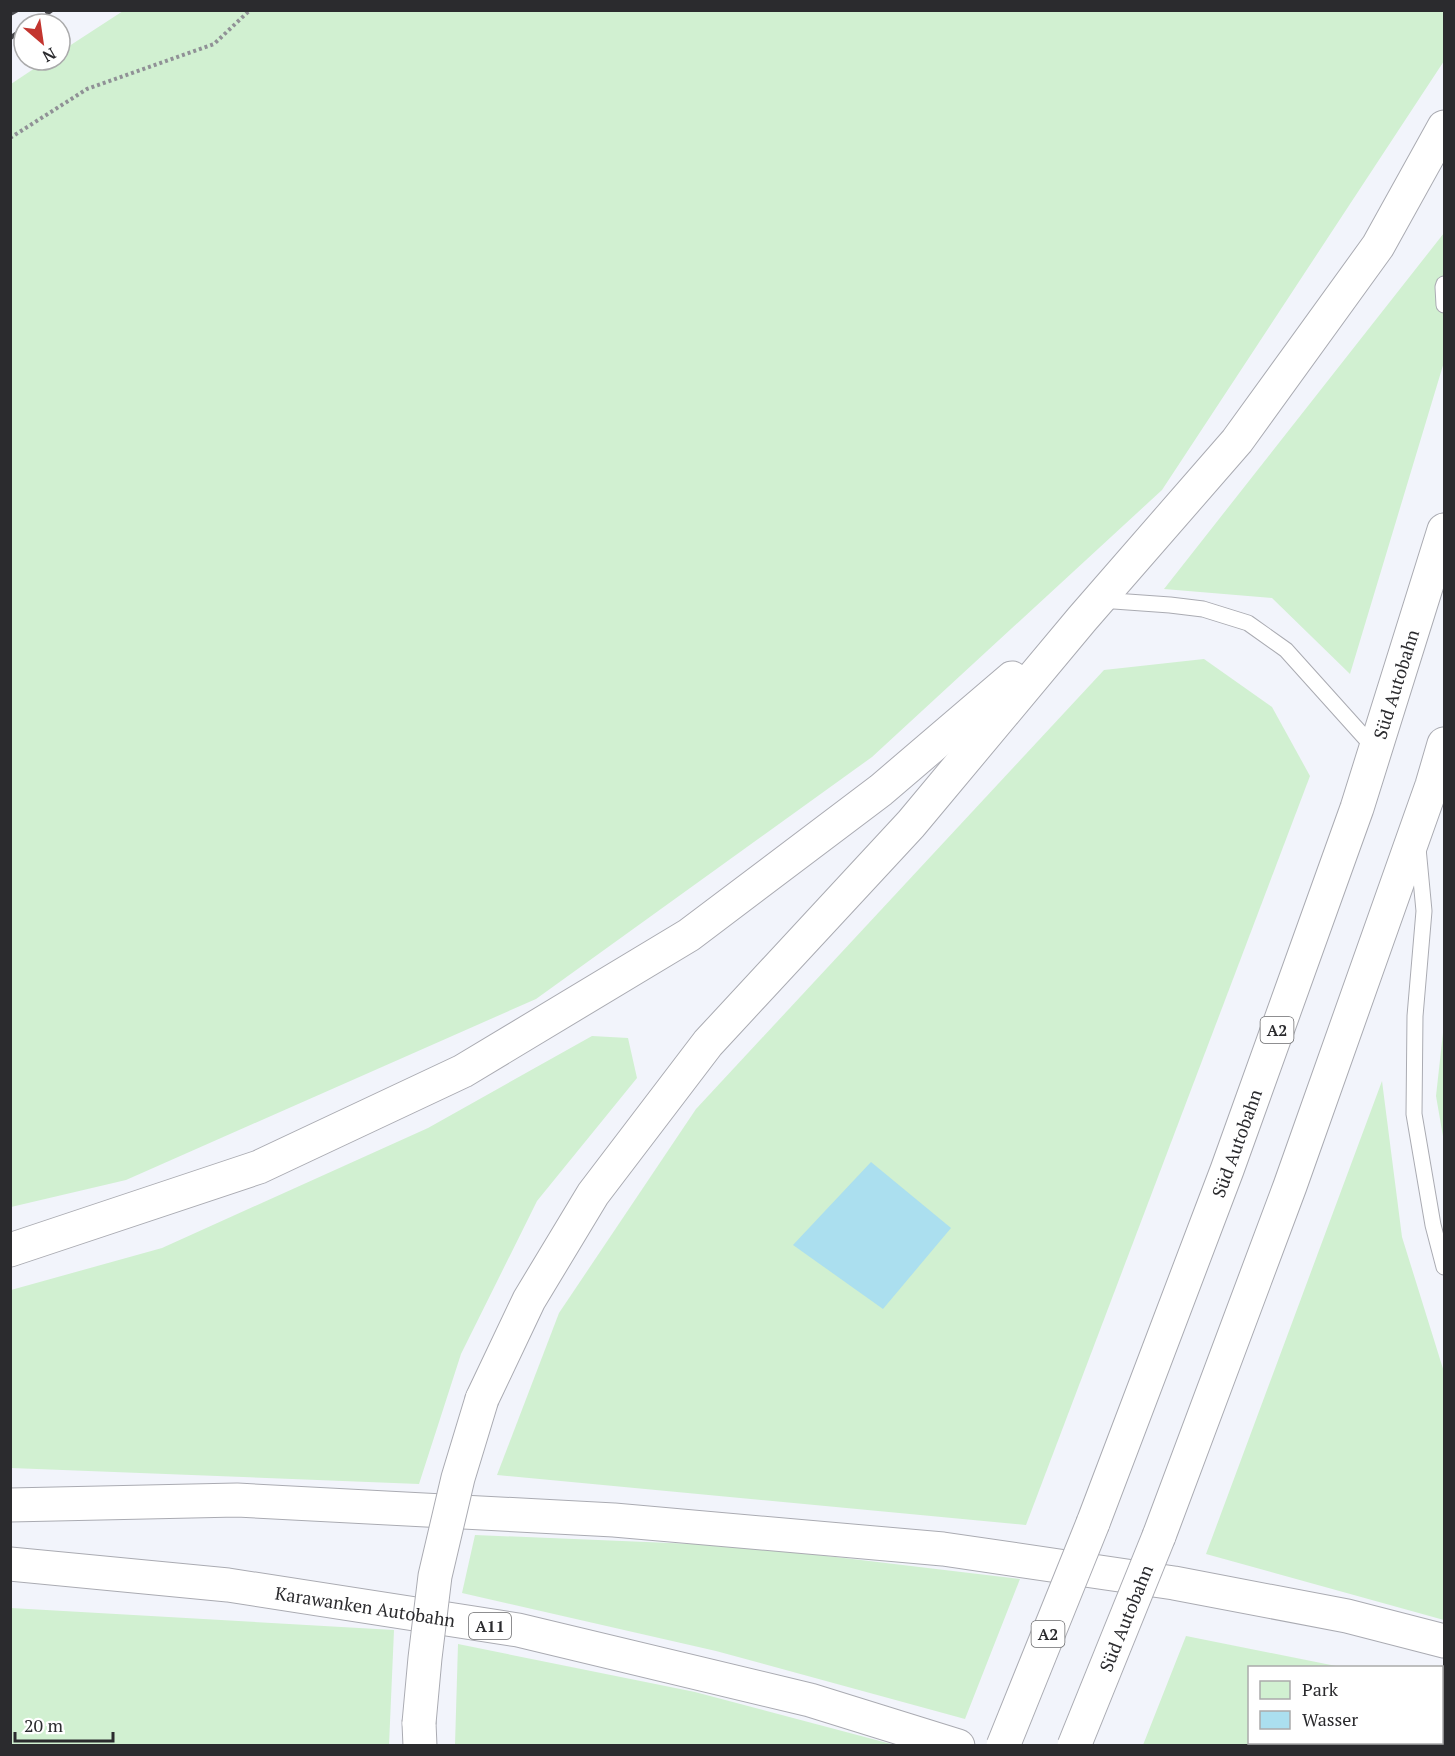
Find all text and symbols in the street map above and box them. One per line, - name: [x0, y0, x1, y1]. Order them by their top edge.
- north arrow: [12, 12, 72, 72]
- text: N: [39, 43, 60, 68]
- street label: Süd Autobahn: [1367, 626, 1424, 742]
- road number: A2: [1260, 1017, 1294, 1043]
- street label: Süd Autobahn: [1206, 1085, 1267, 1201]
- street label: Süd Autobahn: [1093, 1561, 1158, 1675]
- street label: Karawanken Autobahn: [274, 1580, 457, 1632]
- road number: A11: [469, 1613, 511, 1639]
- road number: A2: [1032, 1621, 1064, 1647]
- legend: [1248, 1666, 1443, 1744]
- text: Park: [1302, 1677, 1339, 1701]
- scale bar: [15, 1705, 112, 1743]
- text: Wasser: [1302, 1707, 1358, 1731]
- text: 20 m: [24, 1713, 64, 1737]

